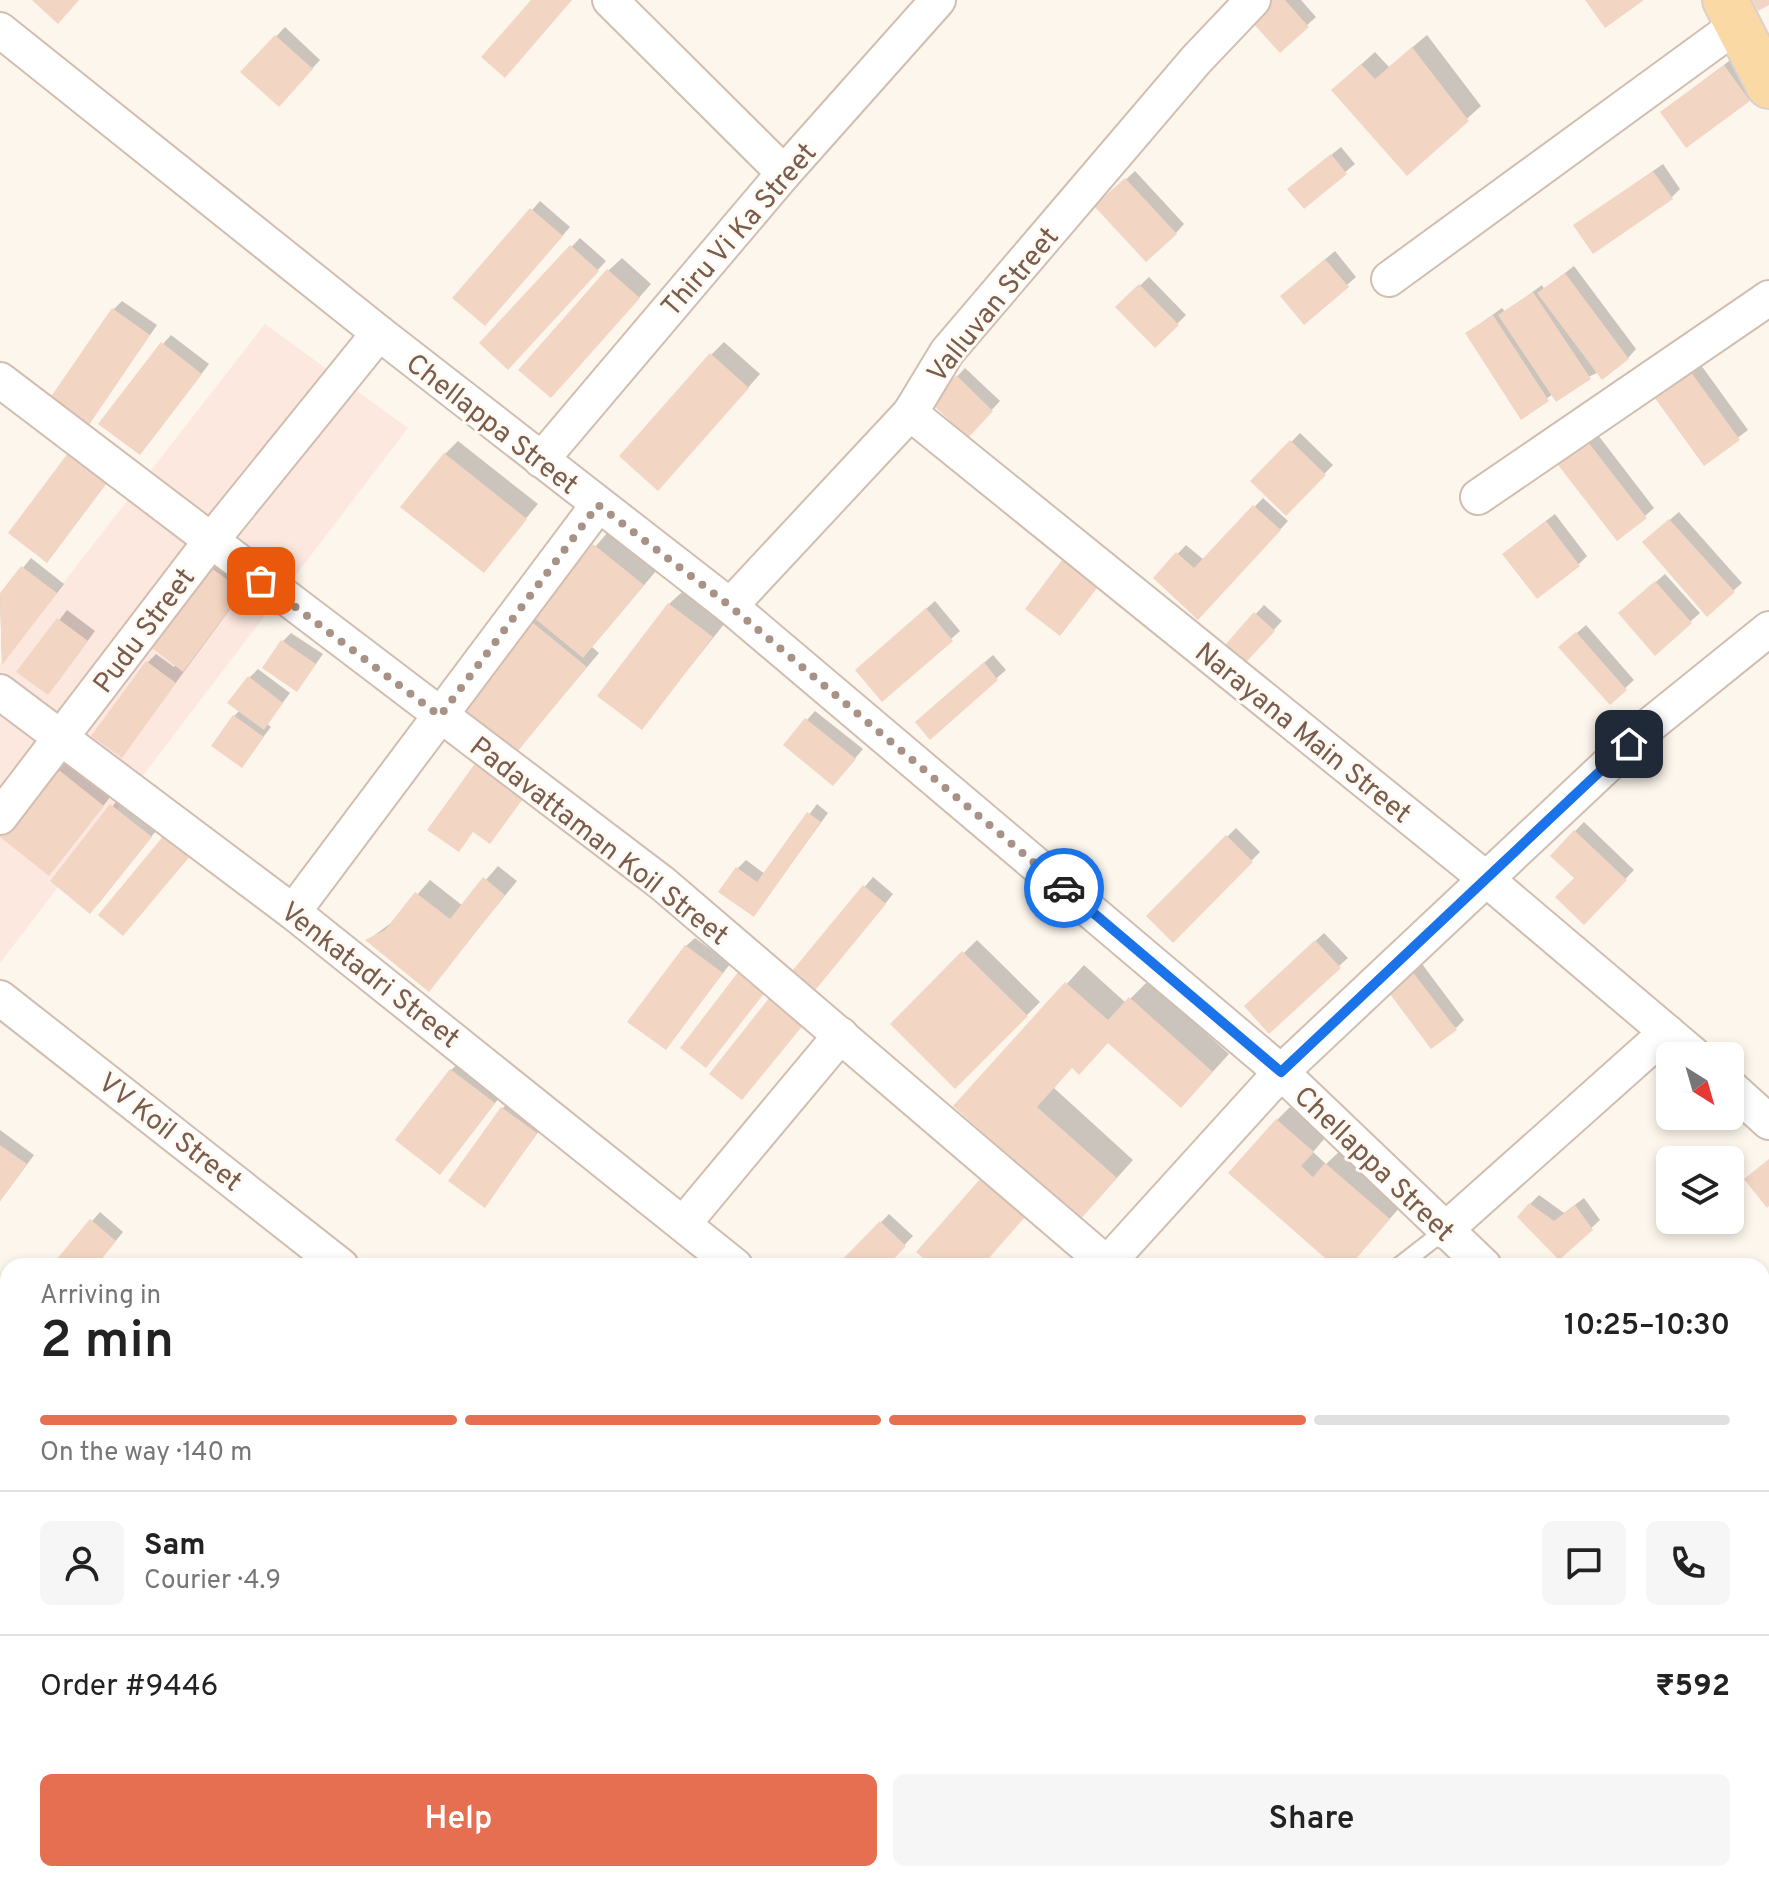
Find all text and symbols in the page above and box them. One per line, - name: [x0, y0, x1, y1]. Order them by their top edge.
- street label: Thiru Vi Ka Street: [655, 136, 826, 326]
- street label: Valluvan Street: [921, 221, 1068, 391]
- street label: Chellappa Street: [398, 347, 585, 504]
- pin: [227, 547, 295, 615]
- icon: bag: [239, 559, 283, 603]
- street label: Pudu Street: [86, 562, 204, 702]
- street label: Narayana Main Street: [1186, 636, 1418, 833]
- pin: [1595, 710, 1663, 778]
- icon: home: [1607, 722, 1651, 766]
- street label: Padavattaman Koil Street: [461, 730, 735, 955]
- courier: [1024, 848, 1104, 928]
- icon: car: [1042, 866, 1086, 910]
- street label: Venkatadri Street: [272, 895, 466, 1058]
- north arrow: [1656, 1042, 1744, 1130]
- map controls: [1656, 1042, 1744, 1234]
- street label: VV Koil Street: [90, 1066, 249, 1201]
- street label: Chellappa Street: [1285, 1079, 1461, 1251]
- button: layers: [1656, 1146, 1744, 1234]
- text: Arriving in: [40, 1280, 161, 1313]
- text: 10:25–10:30: [1564, 1308, 1730, 1345]
- text: 2 min: [40, 1310, 174, 1376]
- text: On the way · 140 m: [40, 1437, 252, 1470]
- button: person: [40, 1521, 124, 1605]
- button: chat: [1542, 1521, 1626, 1605]
- button: phone: [1646, 1521, 1730, 1605]
- text: Sam: [144, 1528, 206, 1565]
- text: Courier · 4.9: [144, 1565, 281, 1598]
- text: Order #9446: [40, 1669, 219, 1706]
- text: ₹592: [1655, 1669, 1730, 1706]
- button: Help: [40, 1774, 877, 1866]
- button: Share: [893, 1774, 1730, 1866]

